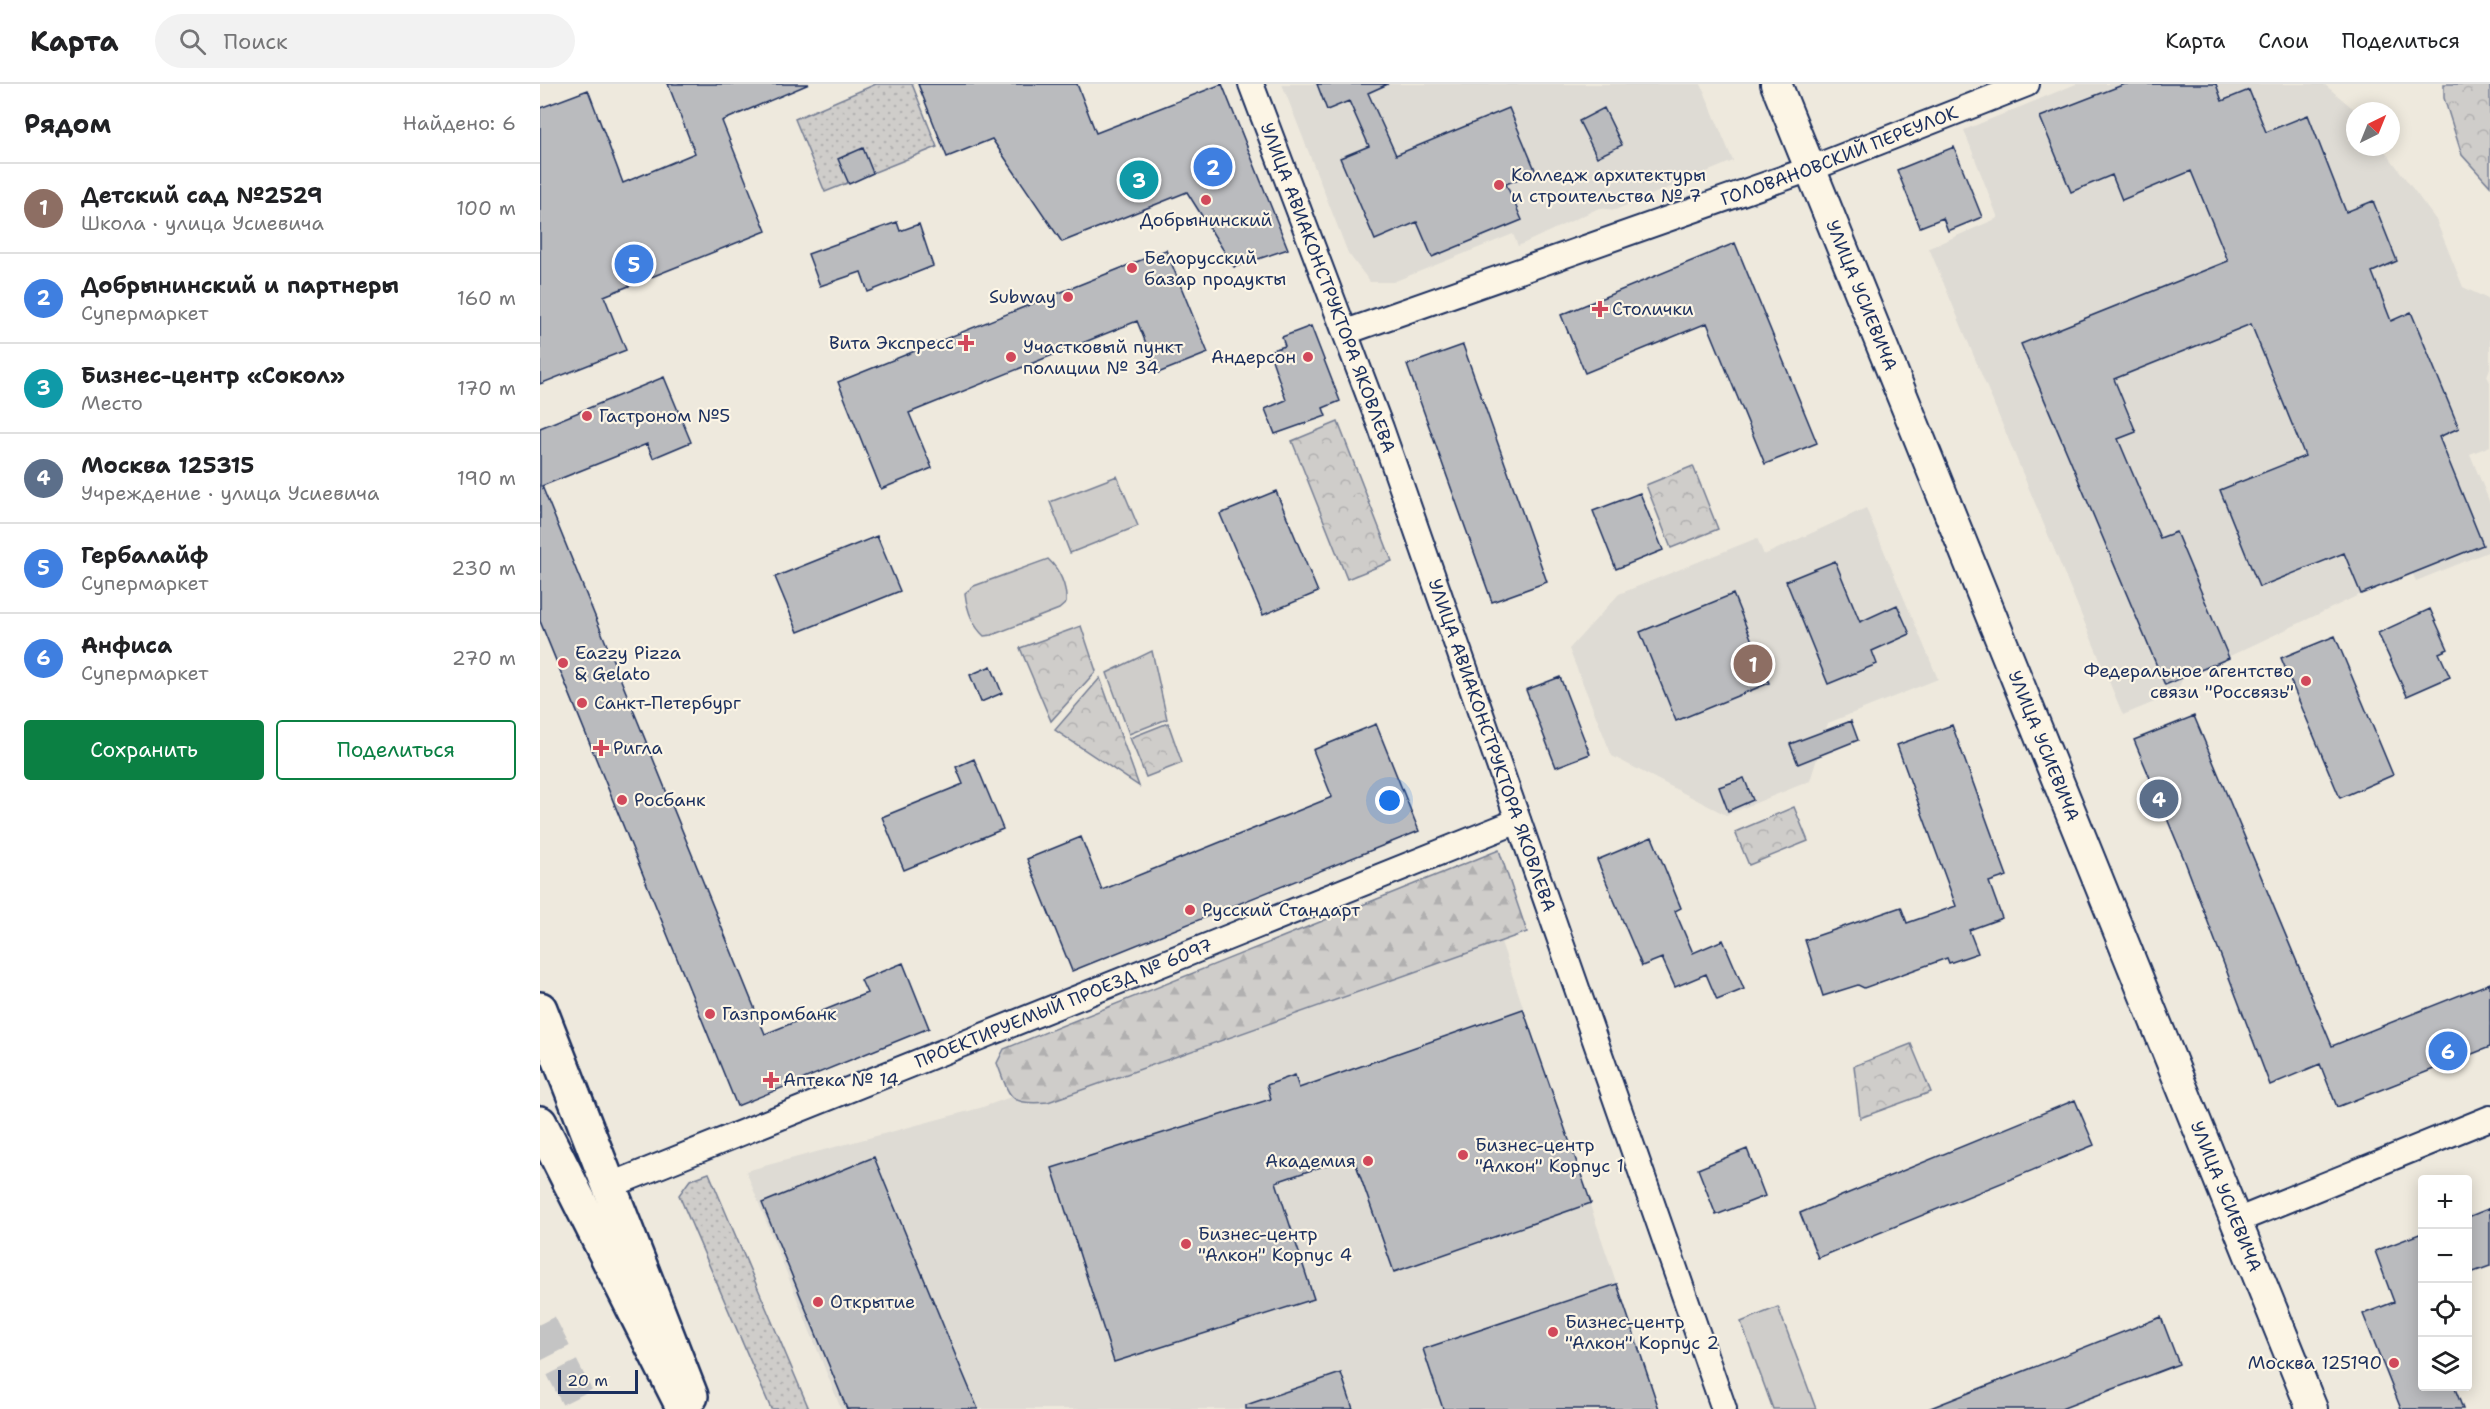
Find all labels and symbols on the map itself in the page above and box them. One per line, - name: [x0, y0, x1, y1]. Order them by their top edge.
- street label: ГОЛОВАНОВСКИЙ ПЕРЕУЛОК: [1718, 100, 1962, 211]
- north arrow: [2346, 102, 2400, 156]
- street label: УЛИЦА АВИАКОНСТРУКТОРА ЯКОВЛЕВА: [1255, 119, 1401, 456]
- pin: 2: [1194, 144, 1232, 190]
- pin: 3: [1120, 158, 1158, 202]
- place label: Колледж архитектуры и строительства № 7: [1511, 163, 1706, 208]
- marker: Колледж архитектуры и строительства № 7: [1492, 178, 1506, 192]
- marker: Добрынинский: [1199, 193, 1213, 207]
- place label: Добрынинский: [1140, 208, 1273, 232]
- street label: УЛИЦА УСИЕВИЧА: [1820, 216, 1903, 374]
- pin: 5: [614, 242, 653, 286]
- place label: Белорусский базар продукты: [1144, 246, 1286, 291]
- marker: Белорусский базар продукты: [1125, 261, 1139, 275]
- place label: Subway: [989, 285, 1056, 309]
- marker: Subway: [1061, 290, 1075, 304]
- place label: Столички: [1612, 297, 1694, 321]
- marker: Столички: [1593, 302, 1607, 316]
- place label: Вита Экспресс: [829, 331, 954, 355]
- place label: Участковый пункт полиции № 34: [1023, 335, 1184, 380]
- marker: Вита Экспресс: [959, 336, 973, 350]
- place label: Андерсон: [1211, 345, 1296, 369]
- marker: Участковый пункт полиции № 34: [1004, 350, 1018, 364]
- marker: Андерсон: [1301, 350, 1315, 364]
- place label: Гастроном №5: [599, 404, 730, 428]
- marker: Гастроном №5: [580, 409, 594, 423]
- street label: УЛИЦА АВИАКОНСТРУКТОРА ЯКОВЛЕВА: [1423, 576, 1561, 915]
- place label: Eazzy Pizza & Gelato: [575, 641, 681, 686]
- pin: 1: [1734, 642, 1772, 686]
- marker: Eazzy Pizza & Gelato: [556, 656, 570, 670]
- place label: Федеральное агентство связи "Россвязь": [2083, 659, 2294, 704]
- street label: УЛИЦА УСИЕВИЧА: [2003, 667, 2085, 825]
- marker: Федеральное агентство связи "Россвязь": [2299, 674, 2313, 688]
- place label: Санкт-Петербург: [594, 691, 741, 715]
- marker: Санкт-Петербург: [575, 696, 589, 710]
- place label: Ригла: [613, 736, 663, 760]
- marker: Ригла: [594, 741, 608, 755]
- pin: 4: [2140, 776, 2178, 822]
- your location: [1375, 786, 1404, 815]
- place label: Росбанк: [634, 788, 706, 812]
- marker: Росбанк: [615, 793, 629, 807]
- place label: Русский Стандарт: [1202, 898, 1361, 922]
- marker: Русский Стандарт: [1183, 903, 1197, 917]
- street label: ПРОЕКТИРУЕМЫЙ ПРОЕЗД № 6097: [912, 933, 1216, 1074]
- place label: Газпромбанк: [722, 1002, 837, 1026]
- marker: Газпромбанк: [703, 1007, 717, 1021]
- pin: 6: [2428, 1028, 2468, 1074]
- place label: Аптека № 14: [783, 1068, 899, 1092]
- marker: Аптека № 14: [764, 1073, 778, 1087]
- street label: УЛИЦА УСИЕВИЧА: [2185, 1118, 2267, 1275]
- place label: Бизнес-центр "Алкон" Корпус 1: [1475, 1133, 1624, 1178]
- marker: Бизнес-центр "Алкон" Корпус 1: [1456, 1148, 1470, 1162]
- place label: Академия: [1265, 1149, 1356, 1173]
- marker: Академия: [1361, 1154, 1375, 1168]
- place label: Бизнес-центр "Алкон" Корпус 4: [1198, 1222, 1352, 1267]
- marker: Бизнес-центр "Алкон" Корпус 4: [1179, 1237, 1193, 1251]
- place label: Открытие: [830, 1290, 915, 1314]
- marker: Открытие: [811, 1295, 825, 1309]
- place label: Бизнес-центр "Алкон" Корпус 2: [1565, 1310, 1719, 1355]
- marker: Бизнес-центр "Алкон" Корпус 2: [1546, 1325, 1560, 1339]
- place label: Москва 125190: [2248, 1351, 2382, 1375]
- marker: Москва 125190: [2387, 1356, 2401, 1370]
- scale bar: [558, 1367, 638, 1394]

